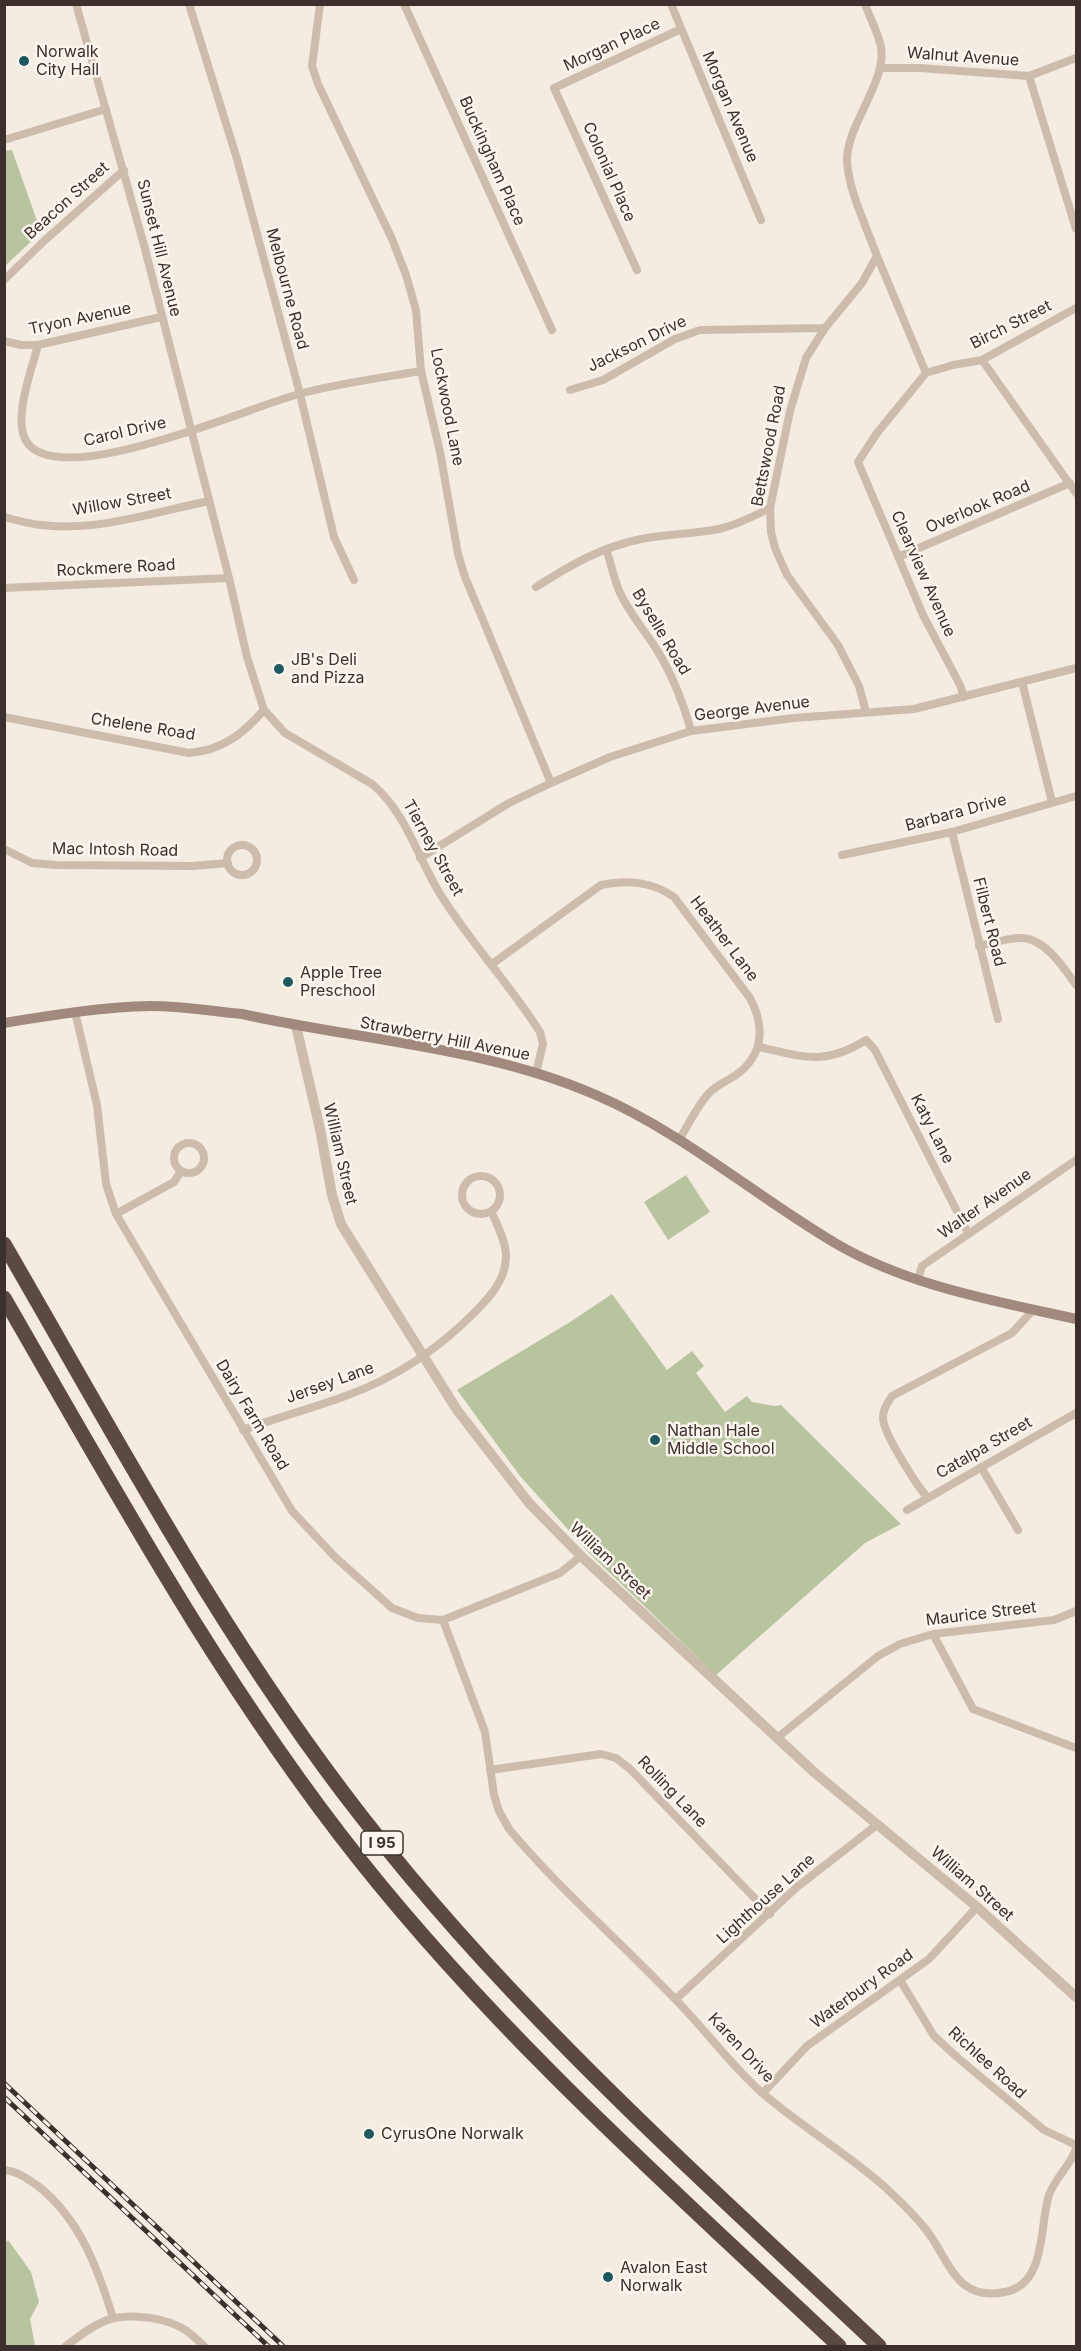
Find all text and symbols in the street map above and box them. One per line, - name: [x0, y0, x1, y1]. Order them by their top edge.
- street label: Morgan Place: [561, 14, 663, 76]
- place label: Norwalk City Hall: [36, 42, 99, 80]
- street label: Walnut Avenue: [906, 43, 1020, 71]
- street label: Morgan Avenue: [698, 49, 762, 165]
- marker: Norwalk City Hall: [17, 54, 31, 68]
- street label: Buckingham Place: [455, 93, 529, 229]
- street label: Colonial Place: [578, 119, 640, 225]
- street label: Beacon Street: [21, 158, 113, 244]
- street label: Sunset Hill Avenue: [133, 177, 185, 319]
- street label: Melbourne Road: [262, 226, 312, 352]
- street label: Birch Street: [967, 296, 1055, 354]
- street label: Tryon Avenue: [27, 299, 133, 339]
- street label: Jackson Drive: [584, 312, 690, 376]
- street label: Lockwood Lane: [426, 346, 468, 468]
- street label: Bettswood Road: [748, 384, 790, 508]
- street label: Carol Drive: [82, 413, 168, 451]
- street label: Overlook Road: [923, 476, 1033, 538]
- street label: Willow Street: [71, 484, 173, 520]
- street label: Clearview Avenue: [887, 508, 959, 640]
- street label: Rockmere Road: [56, 555, 176, 581]
- street label: Byselle Road: [628, 585, 694, 679]
- place label: JB's Deli and Pizza: [291, 650, 364, 688]
- marker: JB's Deli and Pizza: [272, 662, 286, 676]
- street label: George Avenue: [693, 692, 811, 726]
- street label: Chelene Road: [89, 709, 197, 745]
- street label: Barbara Drive: [903, 790, 1009, 836]
- street label: Tierney Street: [399, 797, 467, 899]
- street label: Mac Intosh Road: [52, 839, 178, 861]
- street label: Filbert Road: [969, 876, 1009, 968]
- street label: Heather Lane: [686, 893, 762, 985]
- place label: Apple Tree Preschool: [300, 963, 382, 1001]
- marker: Apple Tree Preschool: [281, 975, 295, 989]
- street label: Strawberry Hill Avenue: [358, 1013, 532, 1065]
- street label: Katy Lane: [906, 1091, 958, 1167]
- street label: William Street: [319, 1101, 361, 1207]
- street label: Walter Avenue: [935, 1165, 1035, 1243]
- street label: Dairy Farm Road: [211, 1356, 293, 1474]
- street label: Jersey Lane: [283, 1358, 377, 1408]
- street label: Catalpa Street: [933, 1413, 1035, 1483]
- place label: Nathan Hale Middle School: [667, 1421, 775, 1459]
- marker: Nathan Hale Middle School: [648, 1433, 662, 1447]
- street label: William Street: [565, 1519, 655, 1603]
- street label: Maurice Street: [925, 1598, 1037, 1630]
- street label: Rolling Lane: [633, 1752, 711, 1832]
- road number: I 95: [361, 1831, 403, 1855]
- street label: William Street: [926, 1843, 1018, 1925]
- street label: Lighthouse Lane: [713, 1850, 819, 1948]
- street label: Waterbury Road: [807, 1945, 917, 2033]
- street label: Karen Drive: [704, 2009, 778, 2087]
- street label: Richlee Road: [944, 2023, 1030, 2103]
- place label: CyrusOne Norwalk: [381, 2124, 524, 2144]
- marker: CyrusOne Norwalk: [362, 2127, 376, 2141]
- place label: Avalon East Norwalk: [620, 2258, 708, 2296]
- marker: Avalon East Norwalk: [601, 2270, 615, 2284]

